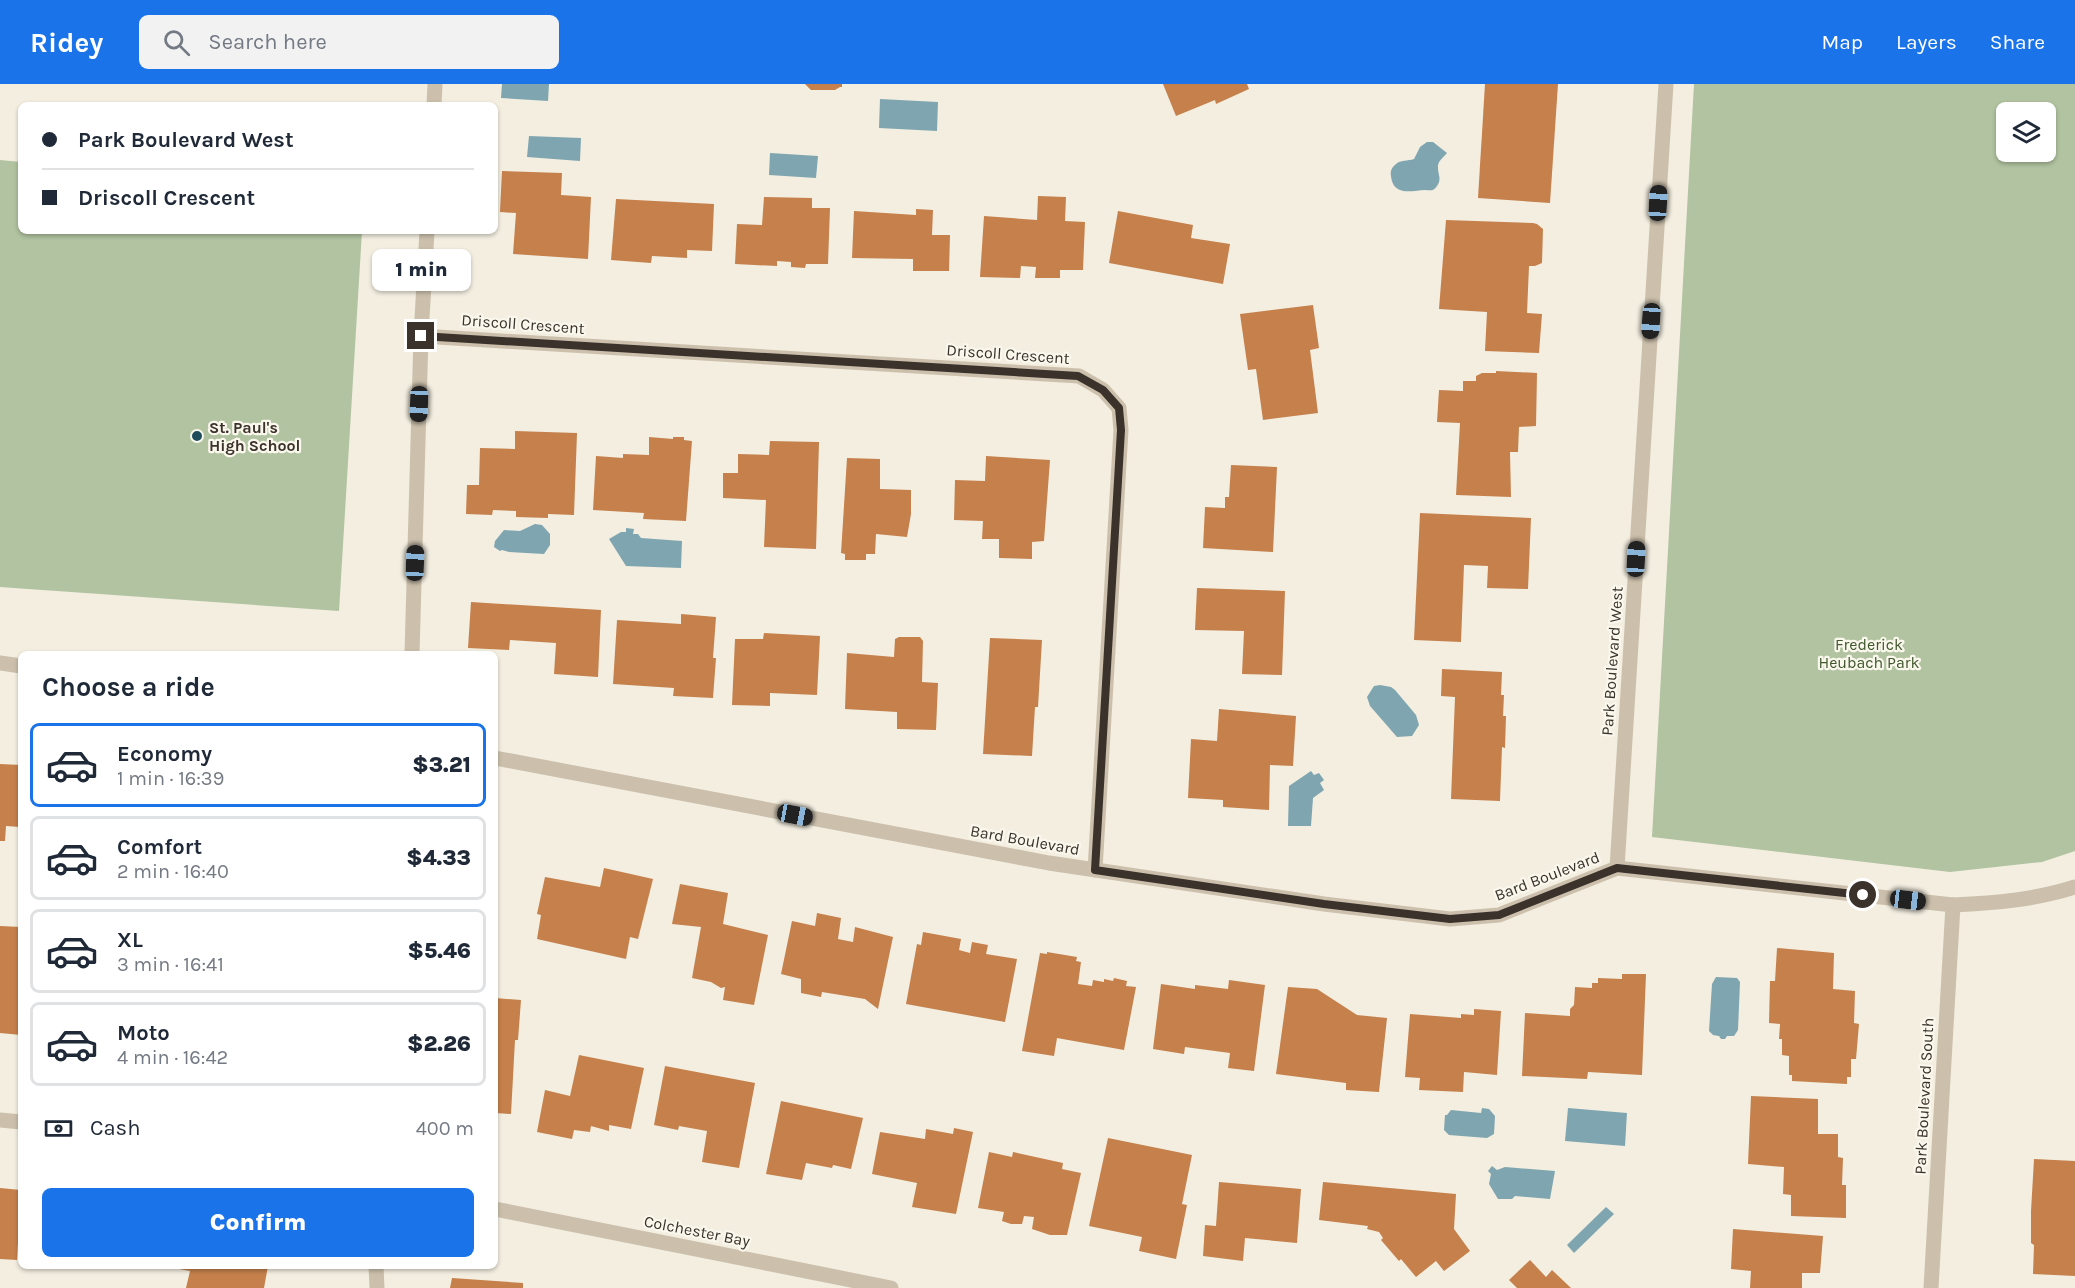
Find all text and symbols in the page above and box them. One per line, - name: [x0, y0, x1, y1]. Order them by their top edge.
- search box: [139, 15, 559, 69]
- text: Ridey: [30, 26, 103, 59]
- icon: search: [160, 26, 193, 59]
- text: Search here: [208, 29, 327, 55]
- text: Map: [1821, 30, 1863, 54]
- text: Layers: [1896, 30, 1957, 54]
- text: Share: [1990, 30, 2045, 54]
- map controls: [1996, 102, 2056, 162]
- button: layers: [1996, 102, 2056, 162]
- text: Park Boulevard West: [78, 127, 294, 153]
- text: Driscoll Crescent: [78, 185, 255, 211]
- car: [1648, 185, 1668, 221]
- callout: 1 min: [372, 249, 470, 291]
- text: 1 min: [395, 258, 448, 281]
- car: [1641, 302, 1661, 340]
- street label: Driscoll Crescent: [461, 310, 585, 338]
- route end: [407, 322, 434, 349]
- street label: Driscoll Crescent: [946, 340, 1070, 368]
- car: [409, 386, 429, 422]
- place label: St. Paul's High School: [209, 418, 301, 455]
- marker: St. Paul's High School: [190, 429, 204, 443]
- car: [1626, 541, 1646, 577]
- car: [405, 545, 425, 581]
- street label: Park Boulevard West: [1597, 586, 1627, 736]
- park label: Frederick Heubach Park: [1818, 635, 1920, 672]
- text: Choose a ride: [42, 671, 215, 703]
- icon: car: [45, 738, 99, 792]
- text: Economy: [117, 741, 212, 767]
- text: $3.21: [412, 752, 471, 778]
- text: 1 min · 16:39: [117, 767, 224, 790]
- car: [776, 803, 814, 827]
- street label: Bard Boulevard: [969, 821, 1081, 859]
- icon: car: [45, 831, 99, 885]
- text: Comfort: [117, 834, 202, 860]
- text: $4.33: [406, 845, 471, 871]
- street label: Bard Boulevard: [1492, 847, 1602, 905]
- text: 2 min · 16:40: [117, 860, 229, 883]
- route start: [1849, 881, 1876, 908]
- car: [1889, 889, 1927, 911]
- icon: car: [45, 924, 99, 978]
- text: XL: [117, 927, 143, 953]
- text: $5.46: [408, 938, 471, 964]
- text: 3 min · 16:41: [117, 953, 224, 976]
- icon: car: [45, 1017, 99, 1071]
- street label: Park Boulevard South: [1910, 1017, 1938, 1175]
- text: Moto: [117, 1020, 170, 1046]
- text: $2.26: [407, 1031, 471, 1057]
- text: 4 min · 16:42: [117, 1046, 228, 1069]
- icon: cash: [42, 1112, 75, 1145]
- text: Cash: [90, 1115, 140, 1141]
- text: 400 m: [416, 1117, 474, 1140]
- button: Confirm: [42, 1188, 474, 1257]
- street label: Colchester Bay: [642, 1211, 752, 1251]

